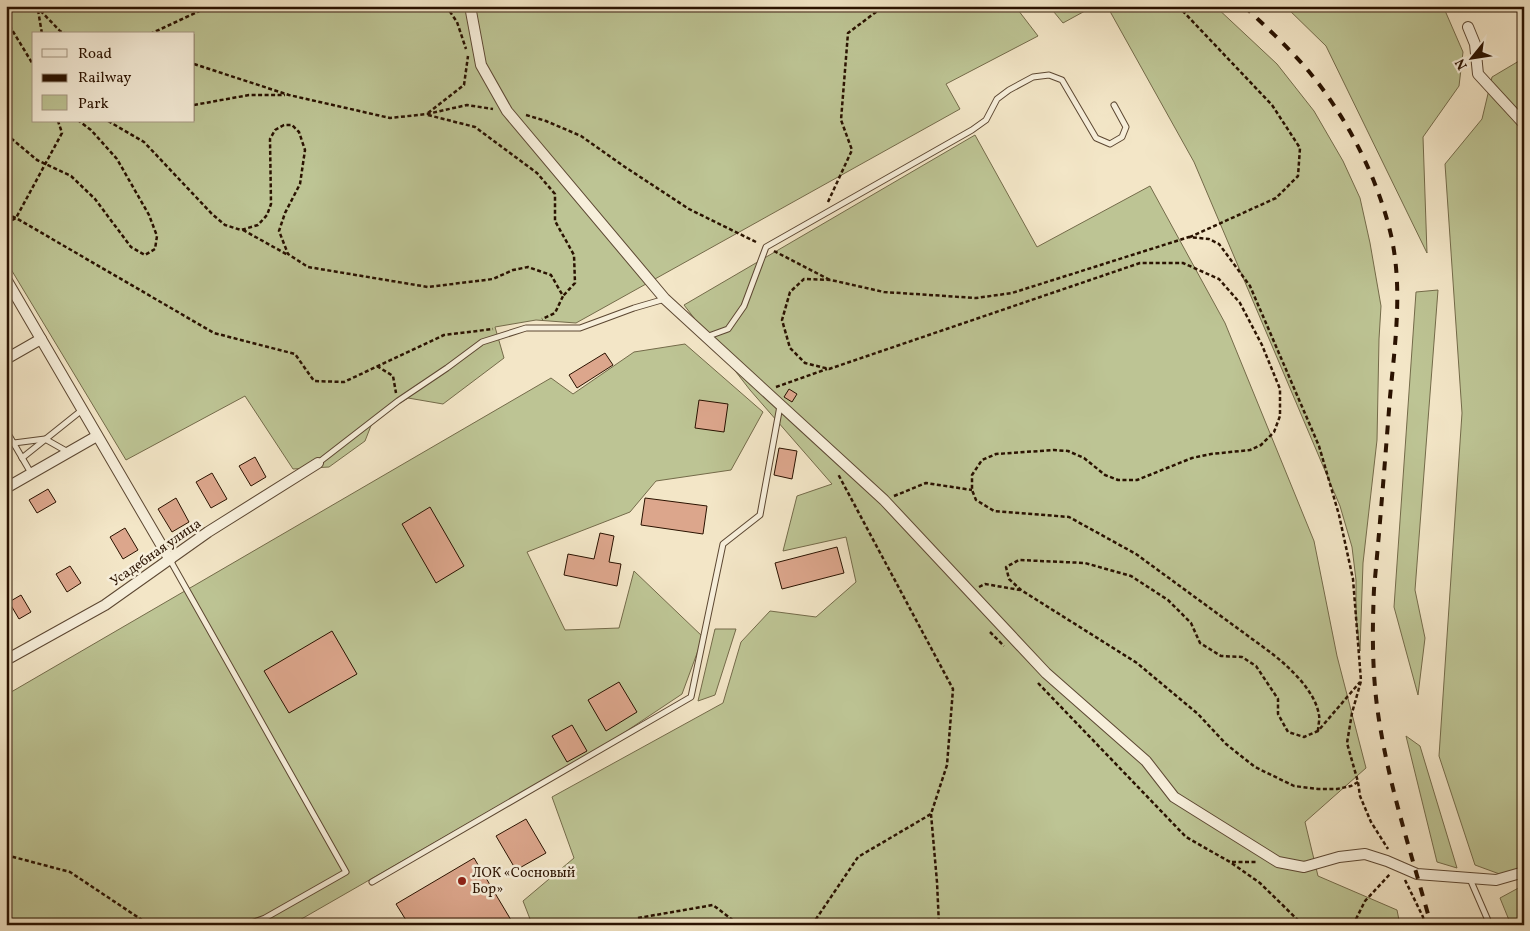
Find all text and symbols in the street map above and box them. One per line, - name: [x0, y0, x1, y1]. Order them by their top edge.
- legend: [32, 32, 195, 122]
- north arrow: [1448, 32, 1498, 82]
- text: Road: [78, 44, 112, 65]
- text: N: [1451, 55, 1473, 73]
- text: Railway: [78, 68, 131, 89]
- text: Park: [78, 94, 109, 115]
- street label: Усадебная улица: [107, 514, 205, 591]
- place label: ЛОК «Сосновый Бор»: [472, 864, 576, 899]
- marker: ЛОК «Сосновый Бор»: [456, 875, 468, 887]

